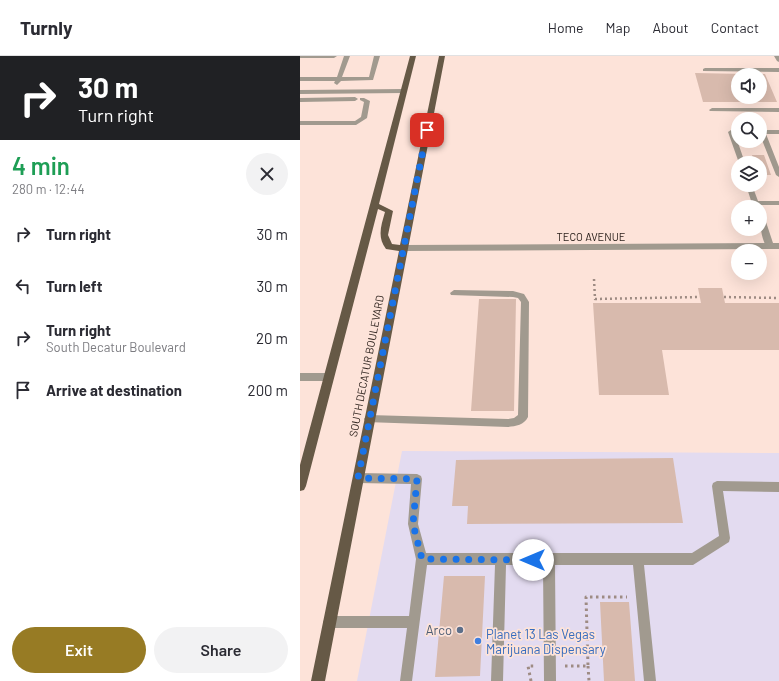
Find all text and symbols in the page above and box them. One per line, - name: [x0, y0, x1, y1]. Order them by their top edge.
- text: Turnly: [20, 16, 72, 39]
- text: Home: [548, 19, 584, 36]
- text: Map: [606, 19, 630, 36]
- text: About: [652, 19, 689, 36]
- text: Contact: [711, 19, 759, 36]
- map controls: [731, 68, 767, 280]
- button: sound: [731, 68, 767, 104]
- text: 30 m: [78, 70, 138, 104]
- icon: right: [12, 72, 64, 124]
- text: Turn right: [78, 104, 154, 126]
- button: search: [731, 112, 767, 148]
- pin: [410, 113, 444, 147]
- icon: arrive: [416, 119, 438, 141]
- text: 4 min: [12, 151, 70, 180]
- button: close: [246, 153, 288, 195]
- button: layers: [731, 156, 767, 192]
- text: 280 m · 12:44: [12, 181, 85, 197]
- button: +: [731, 200, 767, 236]
- icon: right: [12, 223, 34, 245]
- text: Turn right: [46, 225, 111, 243]
- text: 30 m: [256, 225, 288, 243]
- street label: TECO AVENUE: [557, 230, 626, 243]
- button: −: [731, 244, 767, 280]
- icon: left: [12, 275, 34, 297]
- text: Turn left: [46, 277, 102, 295]
- text: 30 m: [256, 277, 288, 295]
- street label: SOUTH DECATUR BOULEVARD: [346, 294, 386, 438]
- text: Turn right: [46, 321, 111, 339]
- icon: right: [12, 327, 34, 349]
- text: 20 m: [256, 329, 288, 347]
- text: South Decatur Boulevard: [46, 339, 186, 355]
- icon: arrive: [12, 379, 34, 401]
- text: Arrive at destination: [46, 381, 182, 399]
- text: 200 m: [248, 381, 288, 399]
- position arrow: [512, 539, 554, 581]
- place label: Arco: [426, 622, 452, 638]
- marker: Arco: [455, 625, 465, 635]
- place label: Planet 13 Las Vegas Marijuana Dispensary: [486, 626, 606, 657]
- button: Exit: [12, 627, 146, 673]
- button: Share: [154, 627, 288, 673]
- marker: Planet 13 Las Vegas Marijuana Dispensary: [473, 636, 483, 646]

